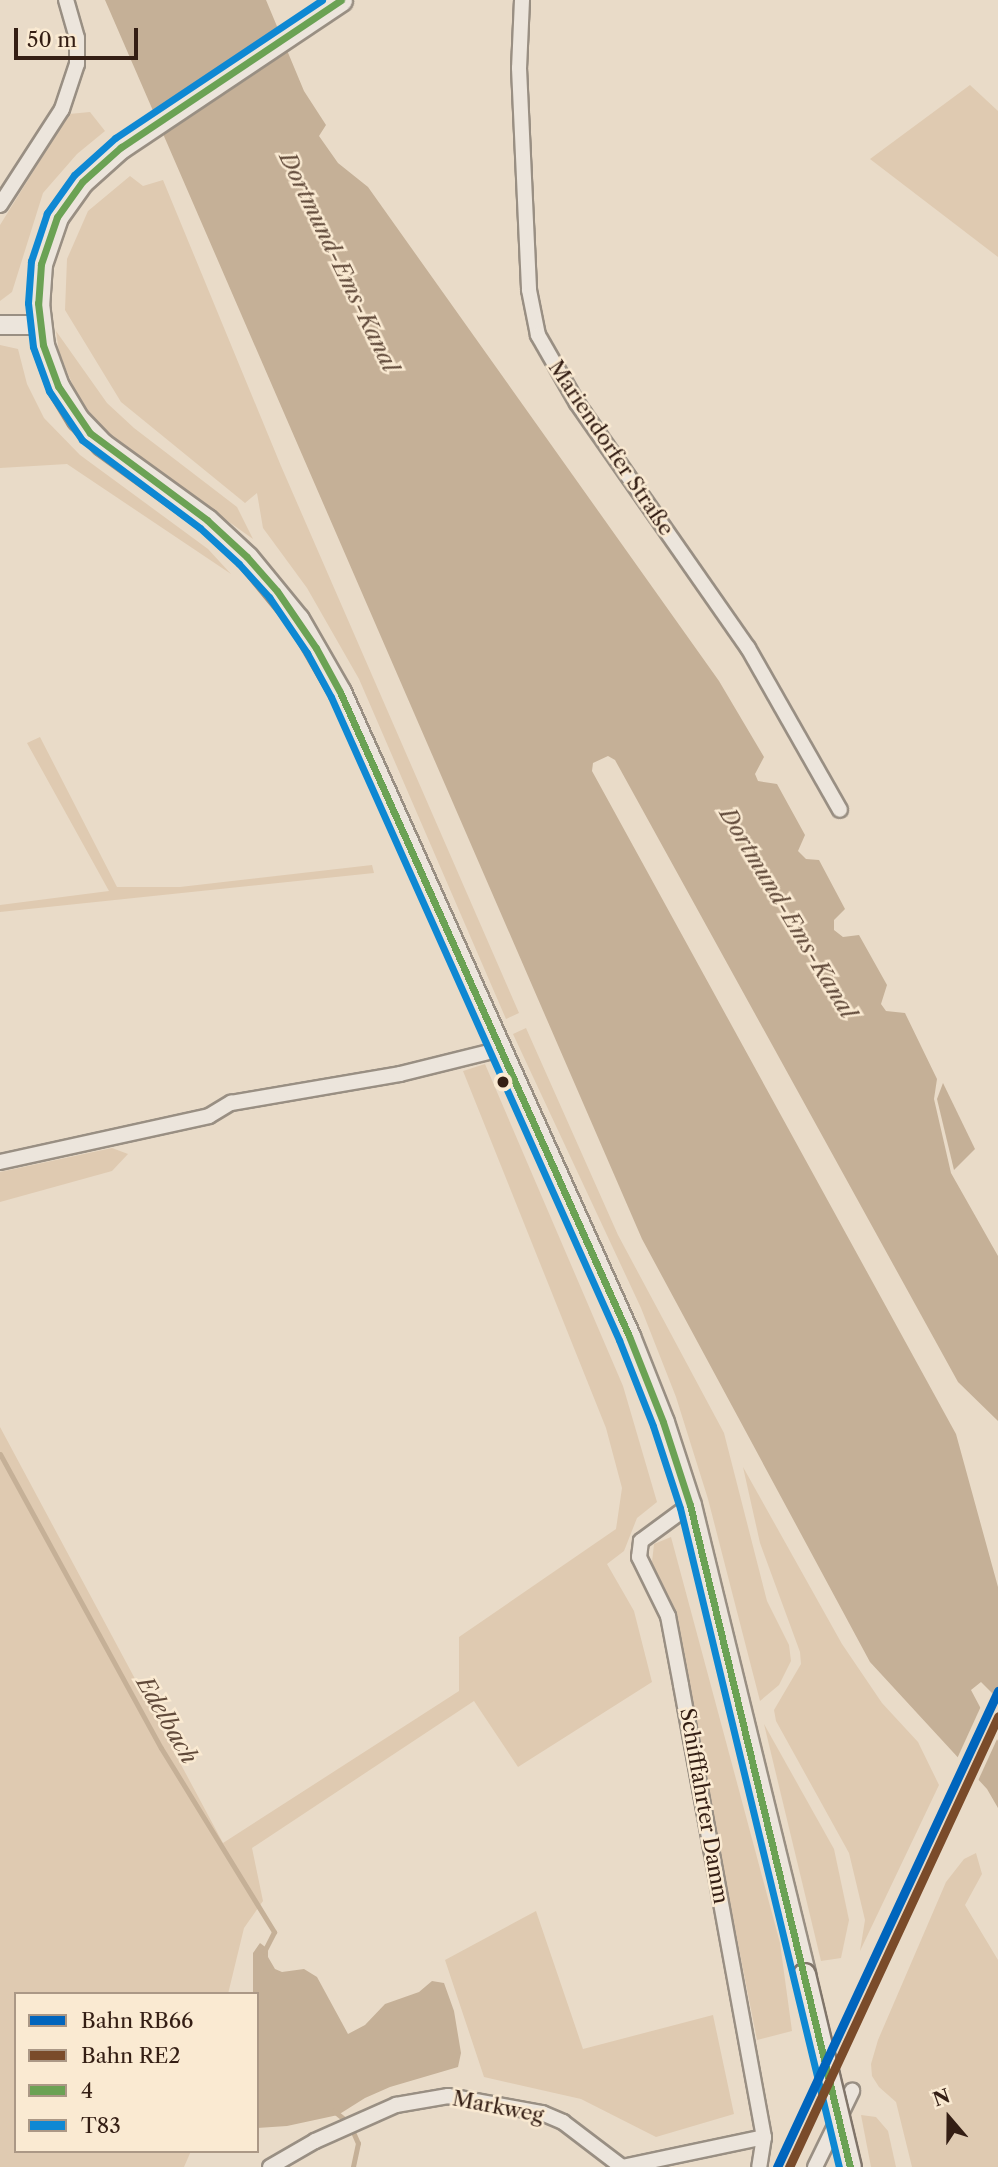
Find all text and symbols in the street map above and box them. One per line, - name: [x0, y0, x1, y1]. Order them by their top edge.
- scale bar: [18, 14, 142, 58]
- text: 50 m: [27, 27, 77, 52]
- water label: Dortmund-Ems-Kanal: [274, 147, 404, 377]
- street label: Mariendorfer Straße: [543, 355, 679, 541]
- water label: Dortmund-Ems-Kanal: [714, 802, 862, 1024]
- unlabelled marker: [496, 1075, 510, 1089]
- water label: Edelbach: [131, 1671, 203, 1769]
- street label: Schifffahrter Damm: [674, 1706, 734, 1906]
- legend: [14, 1992, 259, 2153]
- text: Bahn RB66: [81, 2008, 193, 2033]
- text: Bahn RE2: [81, 2043, 181, 2068]
- text: 4: [81, 2078, 93, 2103]
- north arrow: [914, 2083, 984, 2153]
- text: N: [930, 2084, 953, 2111]
- street label: Markweg: [450, 2086, 546, 2128]
- text: T83: [81, 2113, 121, 2138]

